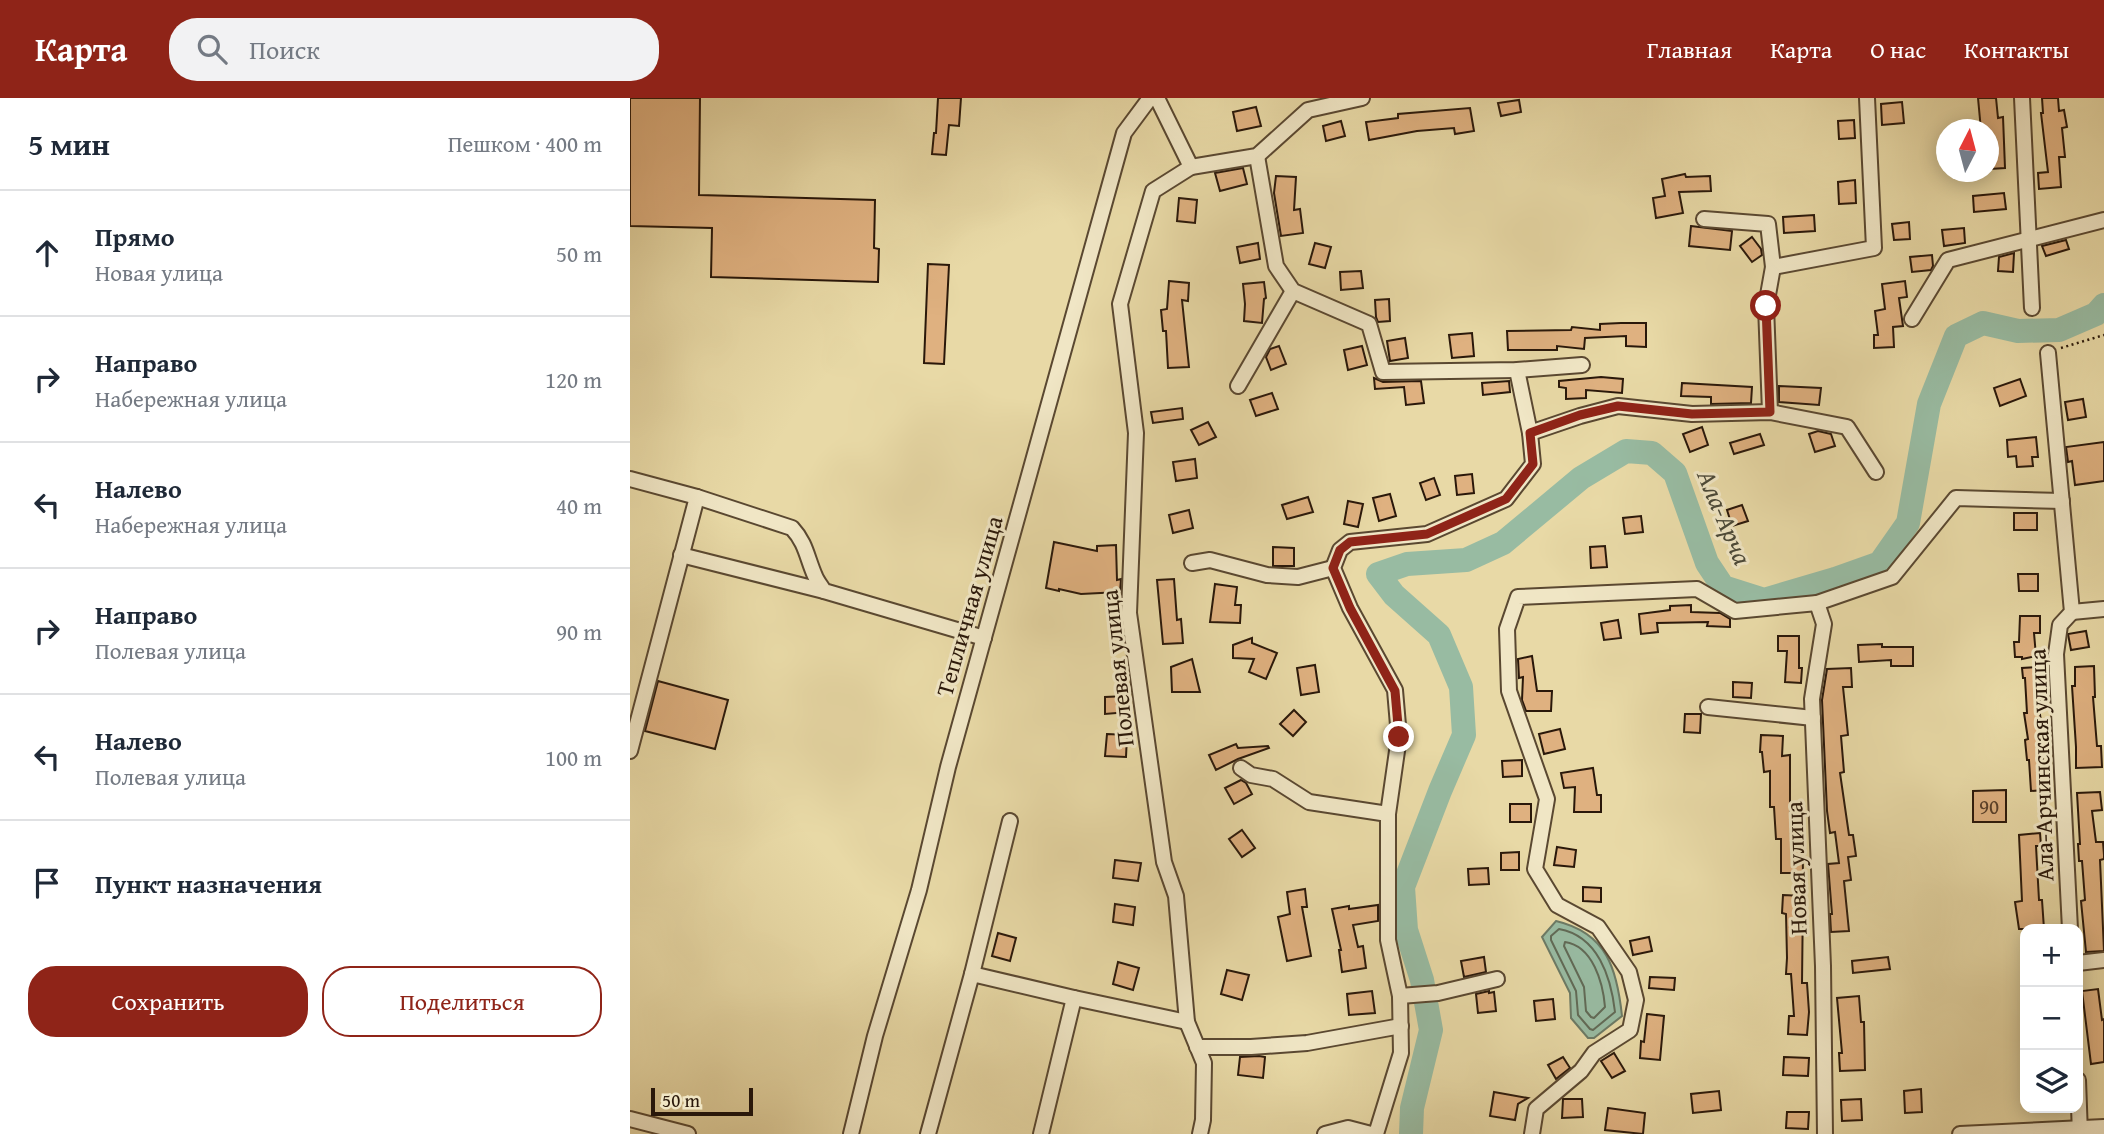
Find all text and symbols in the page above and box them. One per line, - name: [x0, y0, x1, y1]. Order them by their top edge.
- search box: [169, 18, 659, 81]
- text: Карта: [35, 25, 127, 73]
- icon: search: [193, 30, 231, 68]
- text: Поиск: [249, 30, 320, 69]
- text: Главная: [1647, 32, 1732, 67]
- text: Карта: [1770, 32, 1832, 67]
- text: О нас: [1870, 32, 1926, 67]
- text: Контакты: [1964, 32, 2069, 67]
- north arrow: [1936, 119, 1999, 182]
- text: 5 мин: [28, 122, 110, 166]
- text: Пешком · 400 m: [448, 127, 602, 160]
- text: Прямо: [95, 217, 175, 256]
- icon: ahead: [28, 234, 66, 272]
- text: 50 m: [556, 237, 602, 270]
- text: Новая улица: [95, 256, 223, 289]
- route start: [1750, 290, 1781, 321]
- text: Направо: [95, 343, 197, 382]
- icon: right: [28, 360, 66, 398]
- text: 120 m: [545, 363, 602, 396]
- text: Набережная улица: [95, 382, 287, 415]
- water label: Ала-Арча: [1687, 462, 1763, 571]
- text: Налево: [95, 469, 182, 508]
- icon: left: [28, 486, 66, 524]
- text: 40 m: [556, 489, 602, 522]
- text: Набережная улица: [95, 508, 287, 541]
- street label: Тепличная улица: [927, 511, 1012, 700]
- street label: Полевая улица: [1091, 587, 1143, 748]
- text: Направо: [95, 595, 197, 634]
- icon: right: [28, 612, 66, 650]
- text: 90 m: [556, 615, 602, 648]
- text: Полевая улица: [95, 634, 246, 667]
- street label: Ала-Арчинская улица: [2019, 647, 2063, 882]
- text: Налево: [95, 721, 182, 760]
- route end: [1383, 721, 1414, 752]
- icon: left: [28, 738, 66, 776]
- text: 100 m: [545, 741, 602, 774]
- text: Полевая улица: [95, 760, 246, 793]
- house number: 90: [1979, 791, 1999, 822]
- street label: Новая улица: [1776, 800, 1816, 935]
- icon: arrive: [28, 864, 66, 902]
- text: Пункт назначения: [95, 864, 322, 903]
- map controls: [2020, 924, 2083, 1113]
- button: +: [2020, 924, 2083, 987]
- button: Сохранить: [28, 966, 308, 1037]
- button: Поделиться: [322, 966, 602, 1037]
- button: −: [2020, 987, 2083, 1050]
- button: layers: [2020, 1050, 2083, 1113]
- scale bar: [651, 1085, 752, 1117]
- text: 50 m: [662, 1086, 700, 1114]

